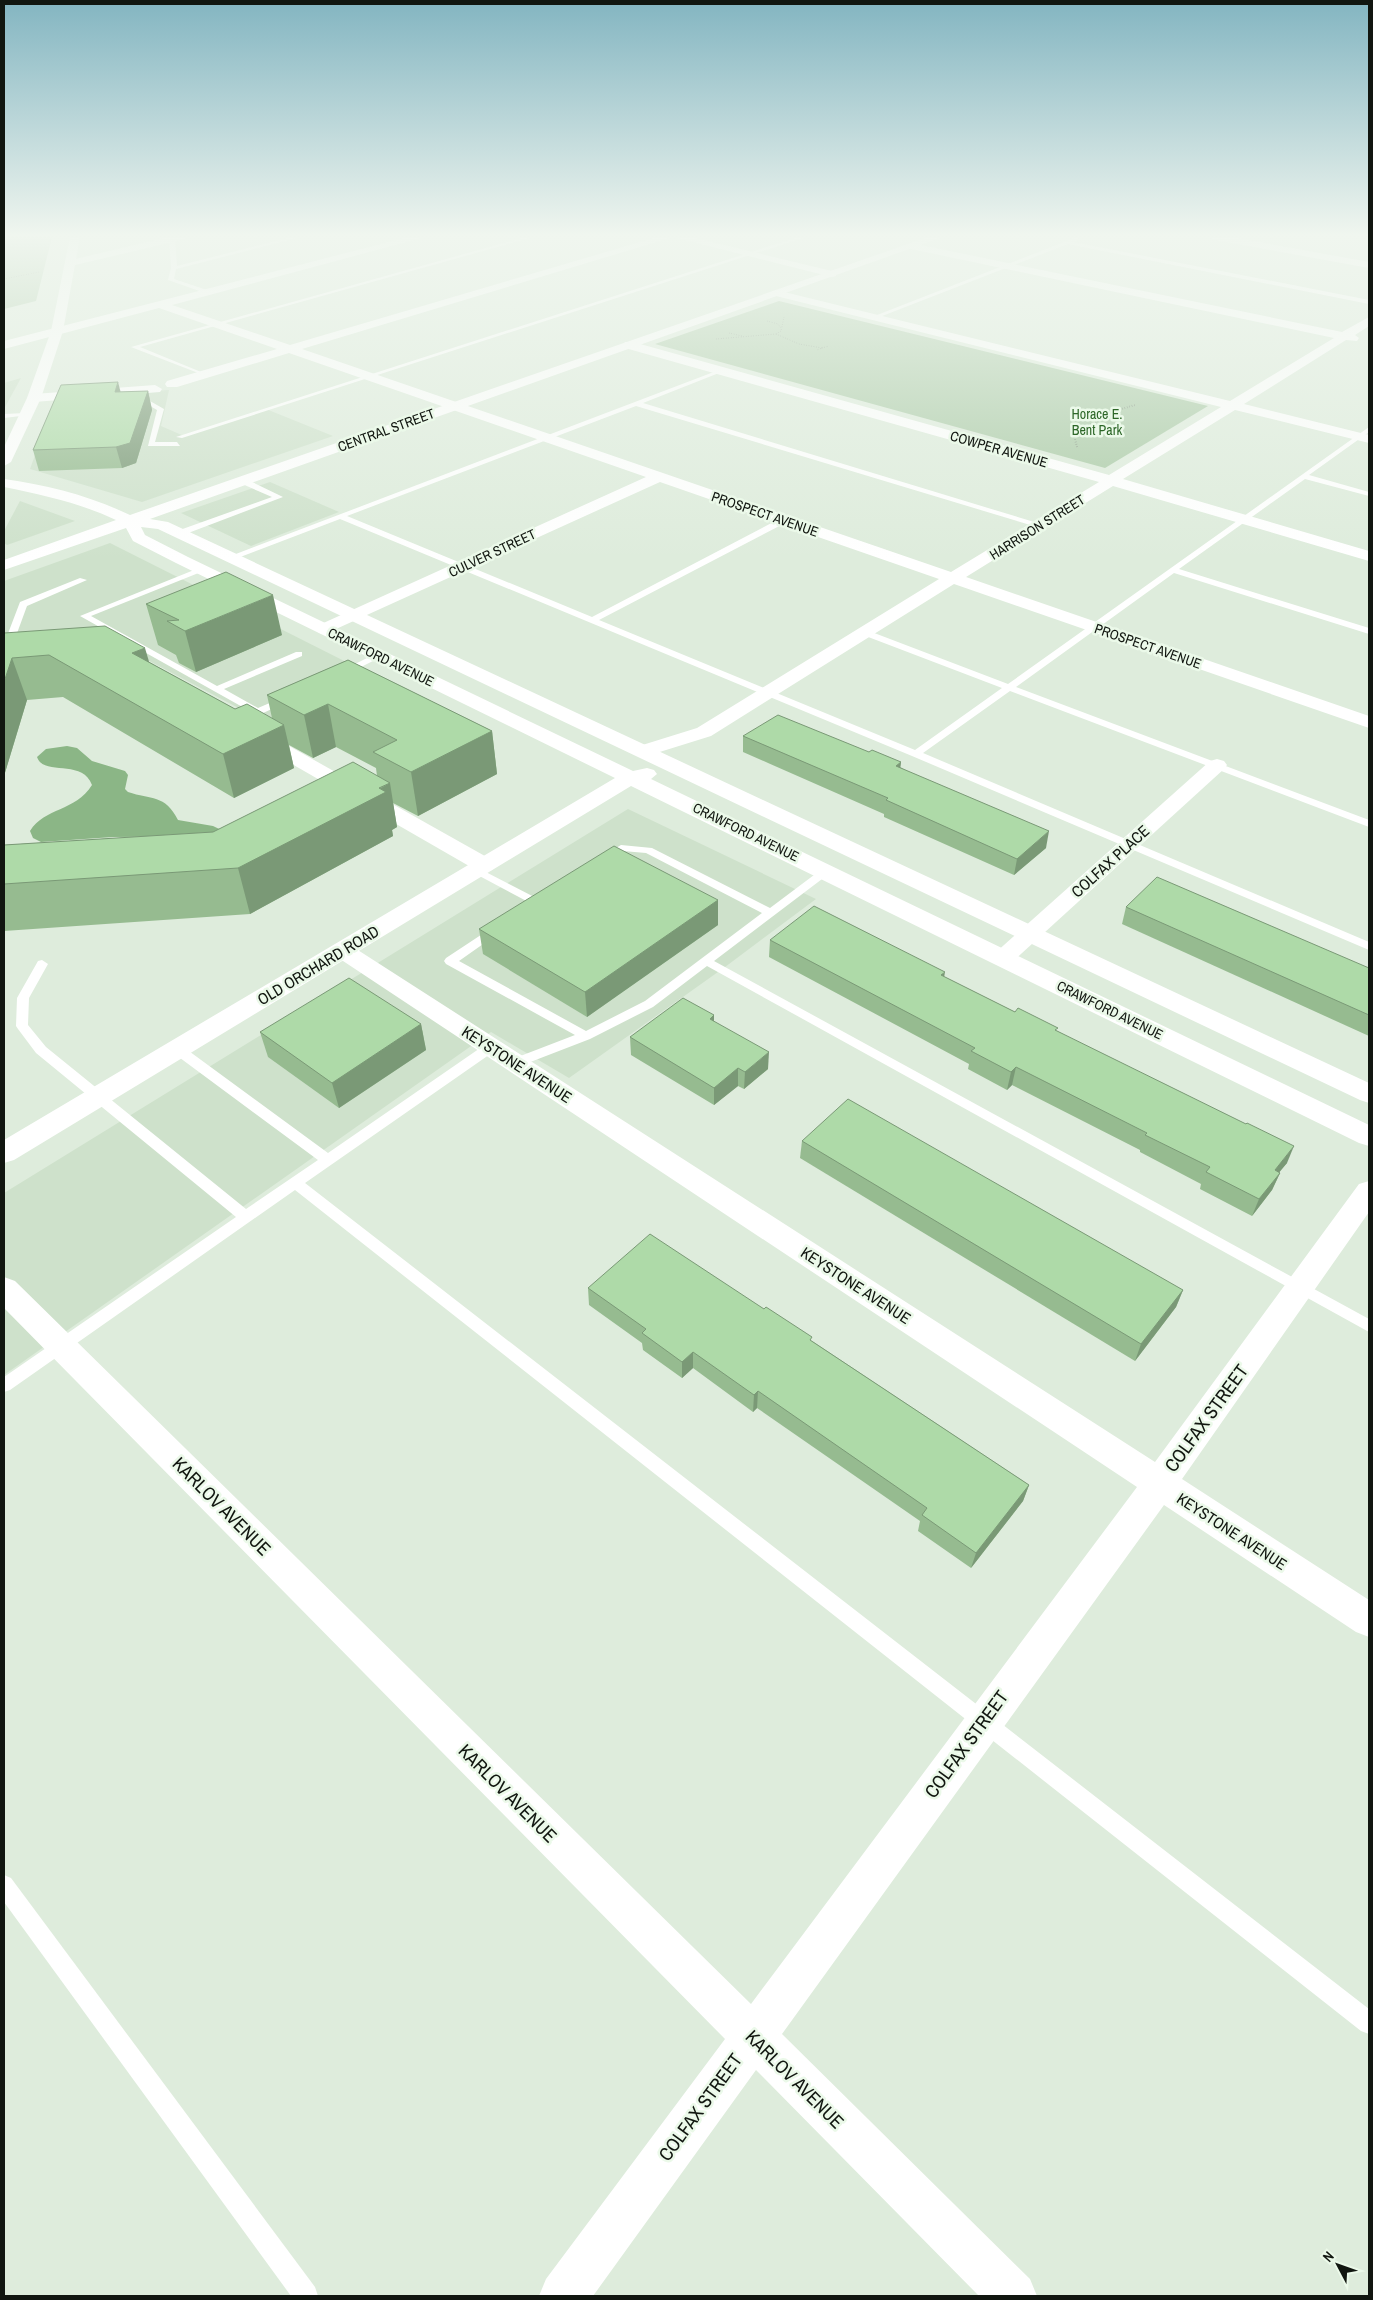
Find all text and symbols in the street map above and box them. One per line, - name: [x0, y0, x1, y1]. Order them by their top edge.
- street label: CENTRAL STREET: [335, 404, 437, 456]
- park label: Horace E. Bent Park: [1071, 405, 1123, 439]
- street label: COWPER AVENUE: [948, 426, 1050, 472]
- street label: PROSPECT AVENUE: [709, 487, 821, 541]
- street label: HARRISON STREET: [986, 490, 1088, 564]
- street label: CULVER STREET: [446, 525, 538, 581]
- street label: PROSPECT AVENUE: [1092, 619, 1204, 673]
- street label: CRAWFORD AVENUE: [325, 623, 437, 691]
- street label: CRAWFORD AVENUE: [690, 798, 802, 866]
- street label: COLFAX PLACE: [1066, 820, 1154, 902]
- street label: OLD ORCHARD ROAD: [253, 920, 383, 1010]
- street label: CRAWFORD AVENUE: [1054, 976, 1166, 1044]
- street label: KEYSTONE AVENUE: [458, 1020, 576, 1108]
- street label: KEYSTONE AVENUE: [797, 1241, 915, 1329]
- street label: COLFAX STREET: [1158, 1358, 1254, 1477]
- street label: KARLOV AVENUE: [167, 1451, 277, 1561]
- street label: KEYSTONE AVENUE: [1173, 1487, 1291, 1575]
- street label: COLFAX STREET: [918, 1684, 1014, 1803]
- street label: KARLOV AVENUE: [453, 1738, 563, 1848]
- street label: KARLOV AVENUE: [740, 2024, 850, 2134]
- street label: COLFAX STREET: [652, 2047, 748, 2166]
- north arrow: [1313, 2240, 1363, 2290]
- text: N: [1319, 2247, 1338, 2266]

